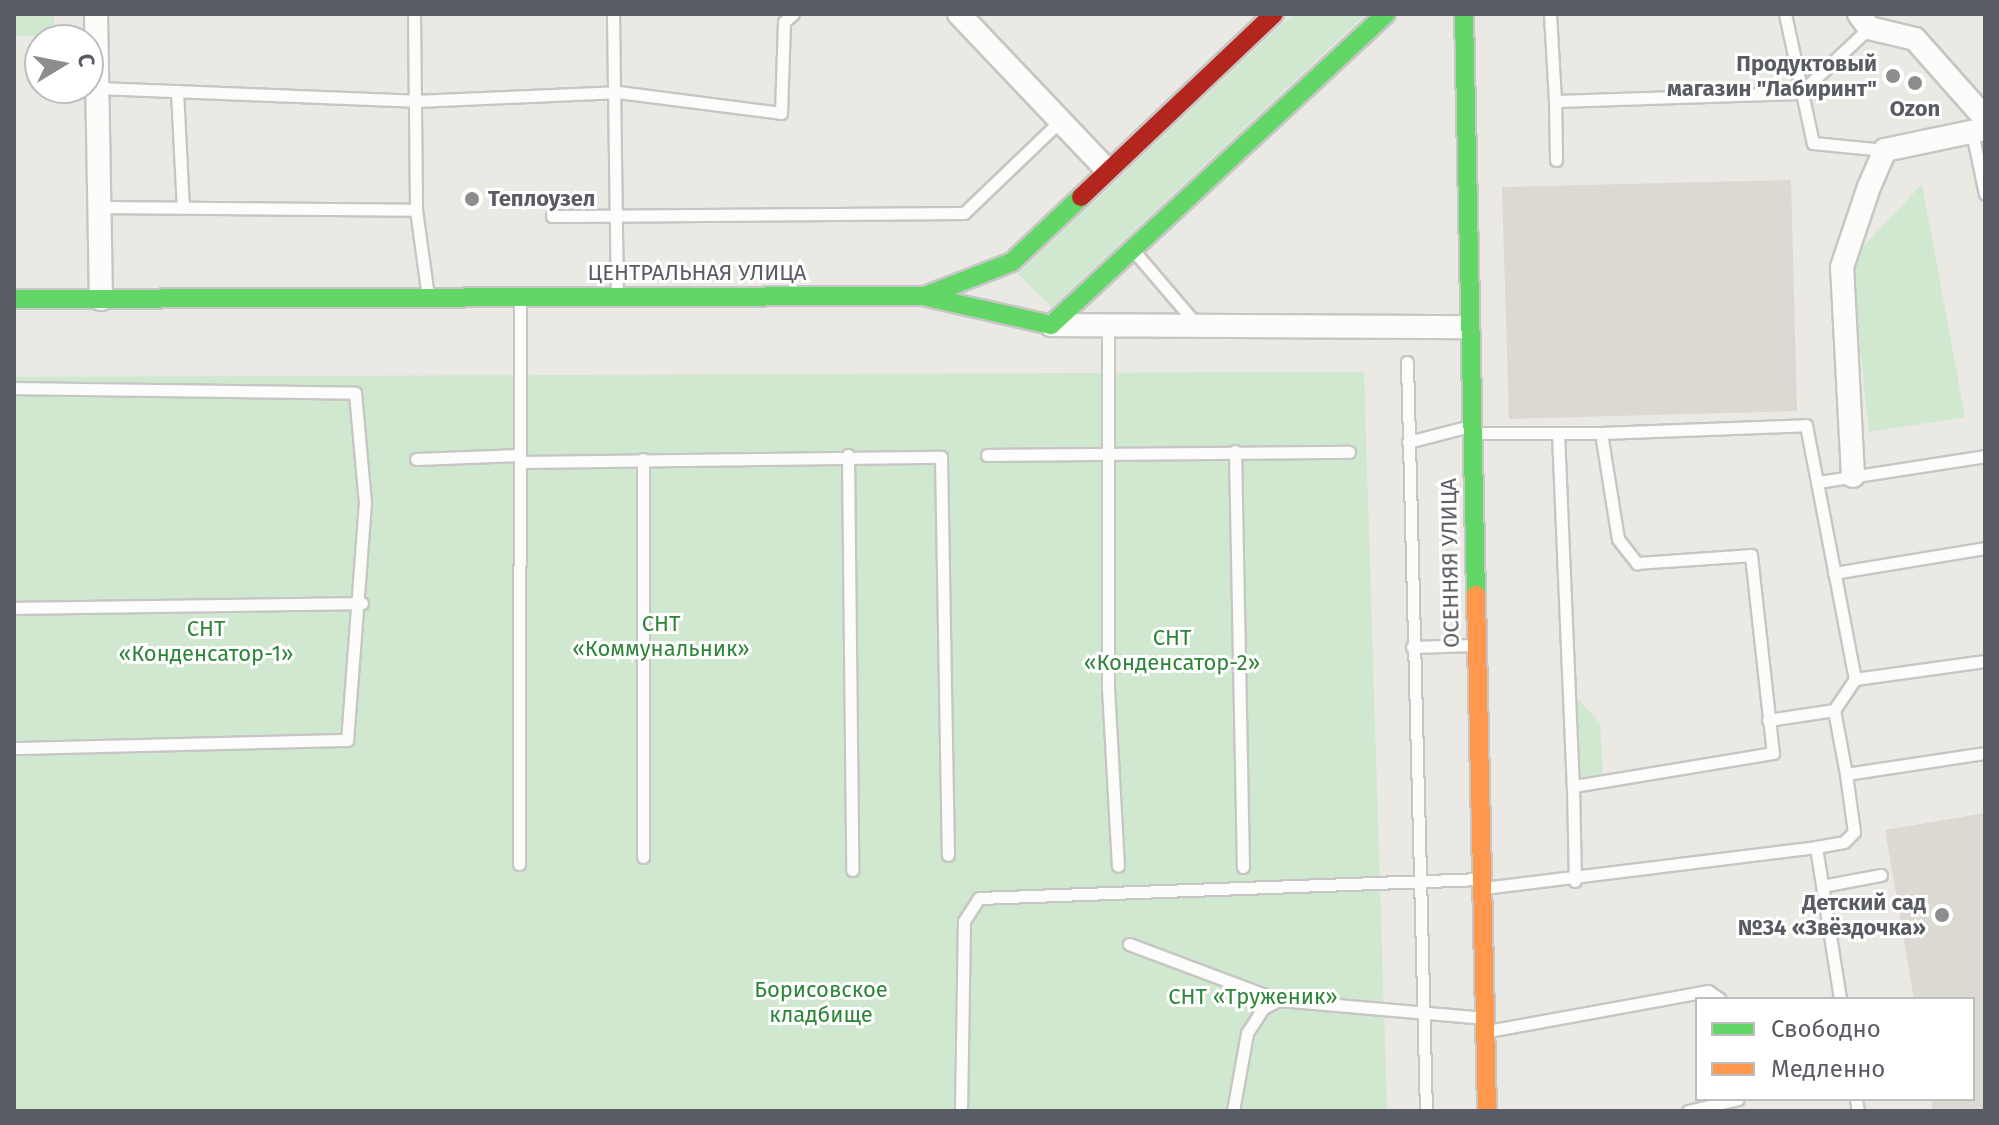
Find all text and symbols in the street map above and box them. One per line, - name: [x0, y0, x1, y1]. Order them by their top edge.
- north arrow: [24, 24, 104, 104]
- place label: Продуктовый магазин "Лабиринт": [1667, 50, 1877, 102]
- text: С: [72, 52, 101, 69]
- marker: Продуктовый магазин "Лабиринт": [1884, 67, 1902, 85]
- marker: Ozon: [1906, 74, 1924, 92]
- place label: Ozon: [1890, 96, 1940, 122]
- place label: Теплоузел: [488, 186, 595, 212]
- marker: Теплоузел: [463, 190, 481, 208]
- street label: ЦЕНТРАЛЬНАЯ УЛИЦА: [588, 260, 806, 286]
- street label: ОСЕННЯЯ УЛИЦА: [1435, 478, 1465, 648]
- park label: СНТ «Коммунальник»: [572, 610, 750, 662]
- park label: СНТ «Конденсатор-1»: [119, 615, 293, 666]
- park label: СНТ «Конденсатор-2»: [1084, 624, 1260, 676]
- place label: Детский сад №34 «Звёздочка»: [1738, 889, 1926, 940]
- marker: Детский сад №34 «Звёздочка»: [1933, 906, 1951, 924]
- park label: Борисовское кладбище: [754, 976, 888, 1028]
- park label: СНТ «Труженик»: [1168, 984, 1338, 1010]
- legend: [1695, 997, 1975, 1101]
- text: Свободно: [1771, 1015, 1881, 1043]
- text: Медленно: [1771, 1055, 1885, 1083]

